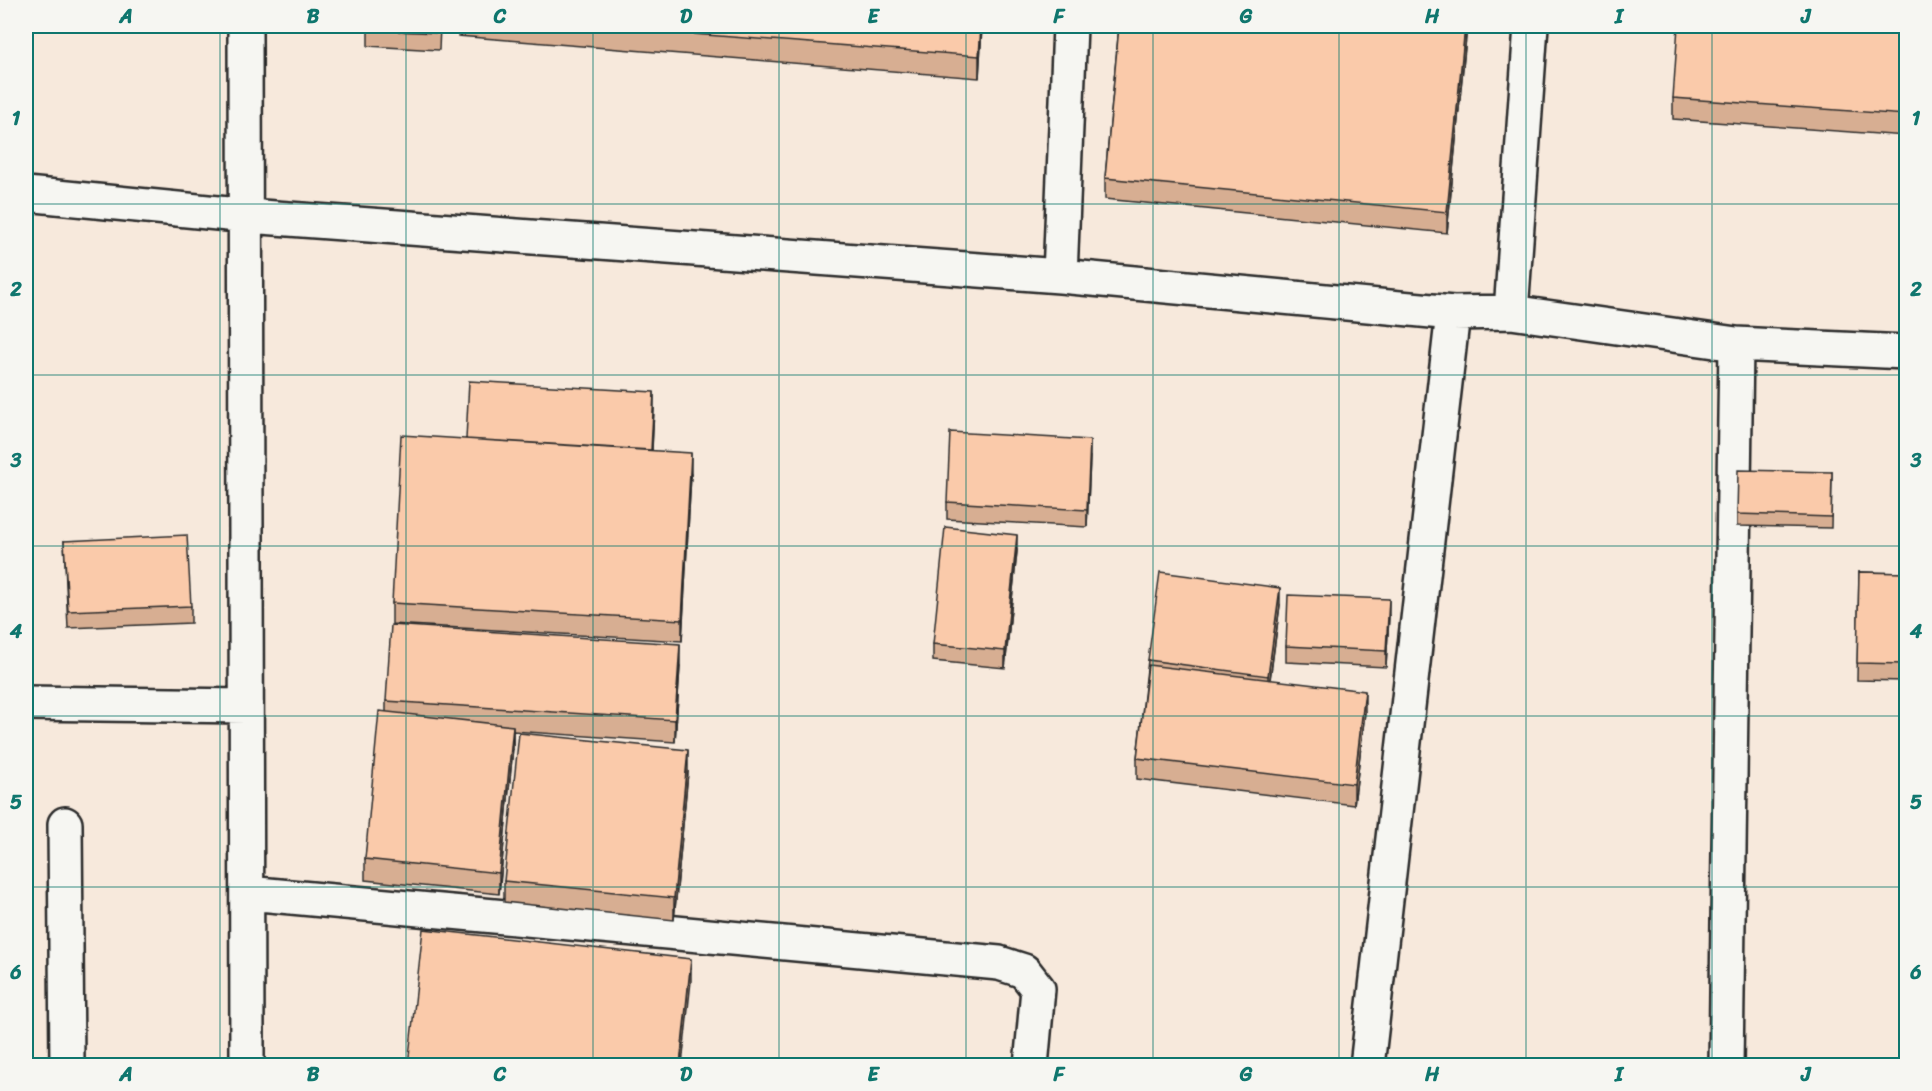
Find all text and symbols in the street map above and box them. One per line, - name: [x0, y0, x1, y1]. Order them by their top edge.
- text: A: [118, 0, 133, 34]
- text: B: [307, 0, 320, 34]
- text: C: [493, 0, 507, 34]
- text: D: [680, 0, 693, 34]
- text: E: [867, 0, 880, 34]
- text: F: [1053, 0, 1066, 34]
- text: G: [1239, 0, 1253, 34]
- text: H: [1424, 0, 1440, 34]
- text: I: [1614, 0, 1625, 34]
- text: J: [1800, 0, 1812, 34]
- text: 1: [12, 101, 21, 136]
- text: 1: [1912, 101, 1921, 136]
- text: 2: [9, 272, 22, 307]
- text: 2: [1909, 272, 1922, 307]
- text: 3: [10, 443, 22, 478]
- text: 3: [1910, 443, 1922, 478]
- text: 4: [9, 614, 23, 649]
- text: 4: [1909, 614, 1923, 649]
- text: 5: [10, 785, 22, 820]
- text: 5: [1910, 785, 1922, 820]
- text: 6: [9, 955, 22, 990]
- text: 6: [1909, 955, 1922, 990]
- text: A: [118, 1057, 133, 1091]
- text: B: [307, 1057, 320, 1091]
- text: C: [493, 1057, 507, 1091]
- text: D: [680, 1057, 693, 1091]
- text: E: [867, 1057, 880, 1091]
- text: F: [1053, 1057, 1066, 1091]
- text: G: [1239, 1057, 1253, 1091]
- text: H: [1424, 1057, 1440, 1091]
- text: I: [1614, 1057, 1625, 1091]
- text: J: [1800, 1057, 1812, 1091]

